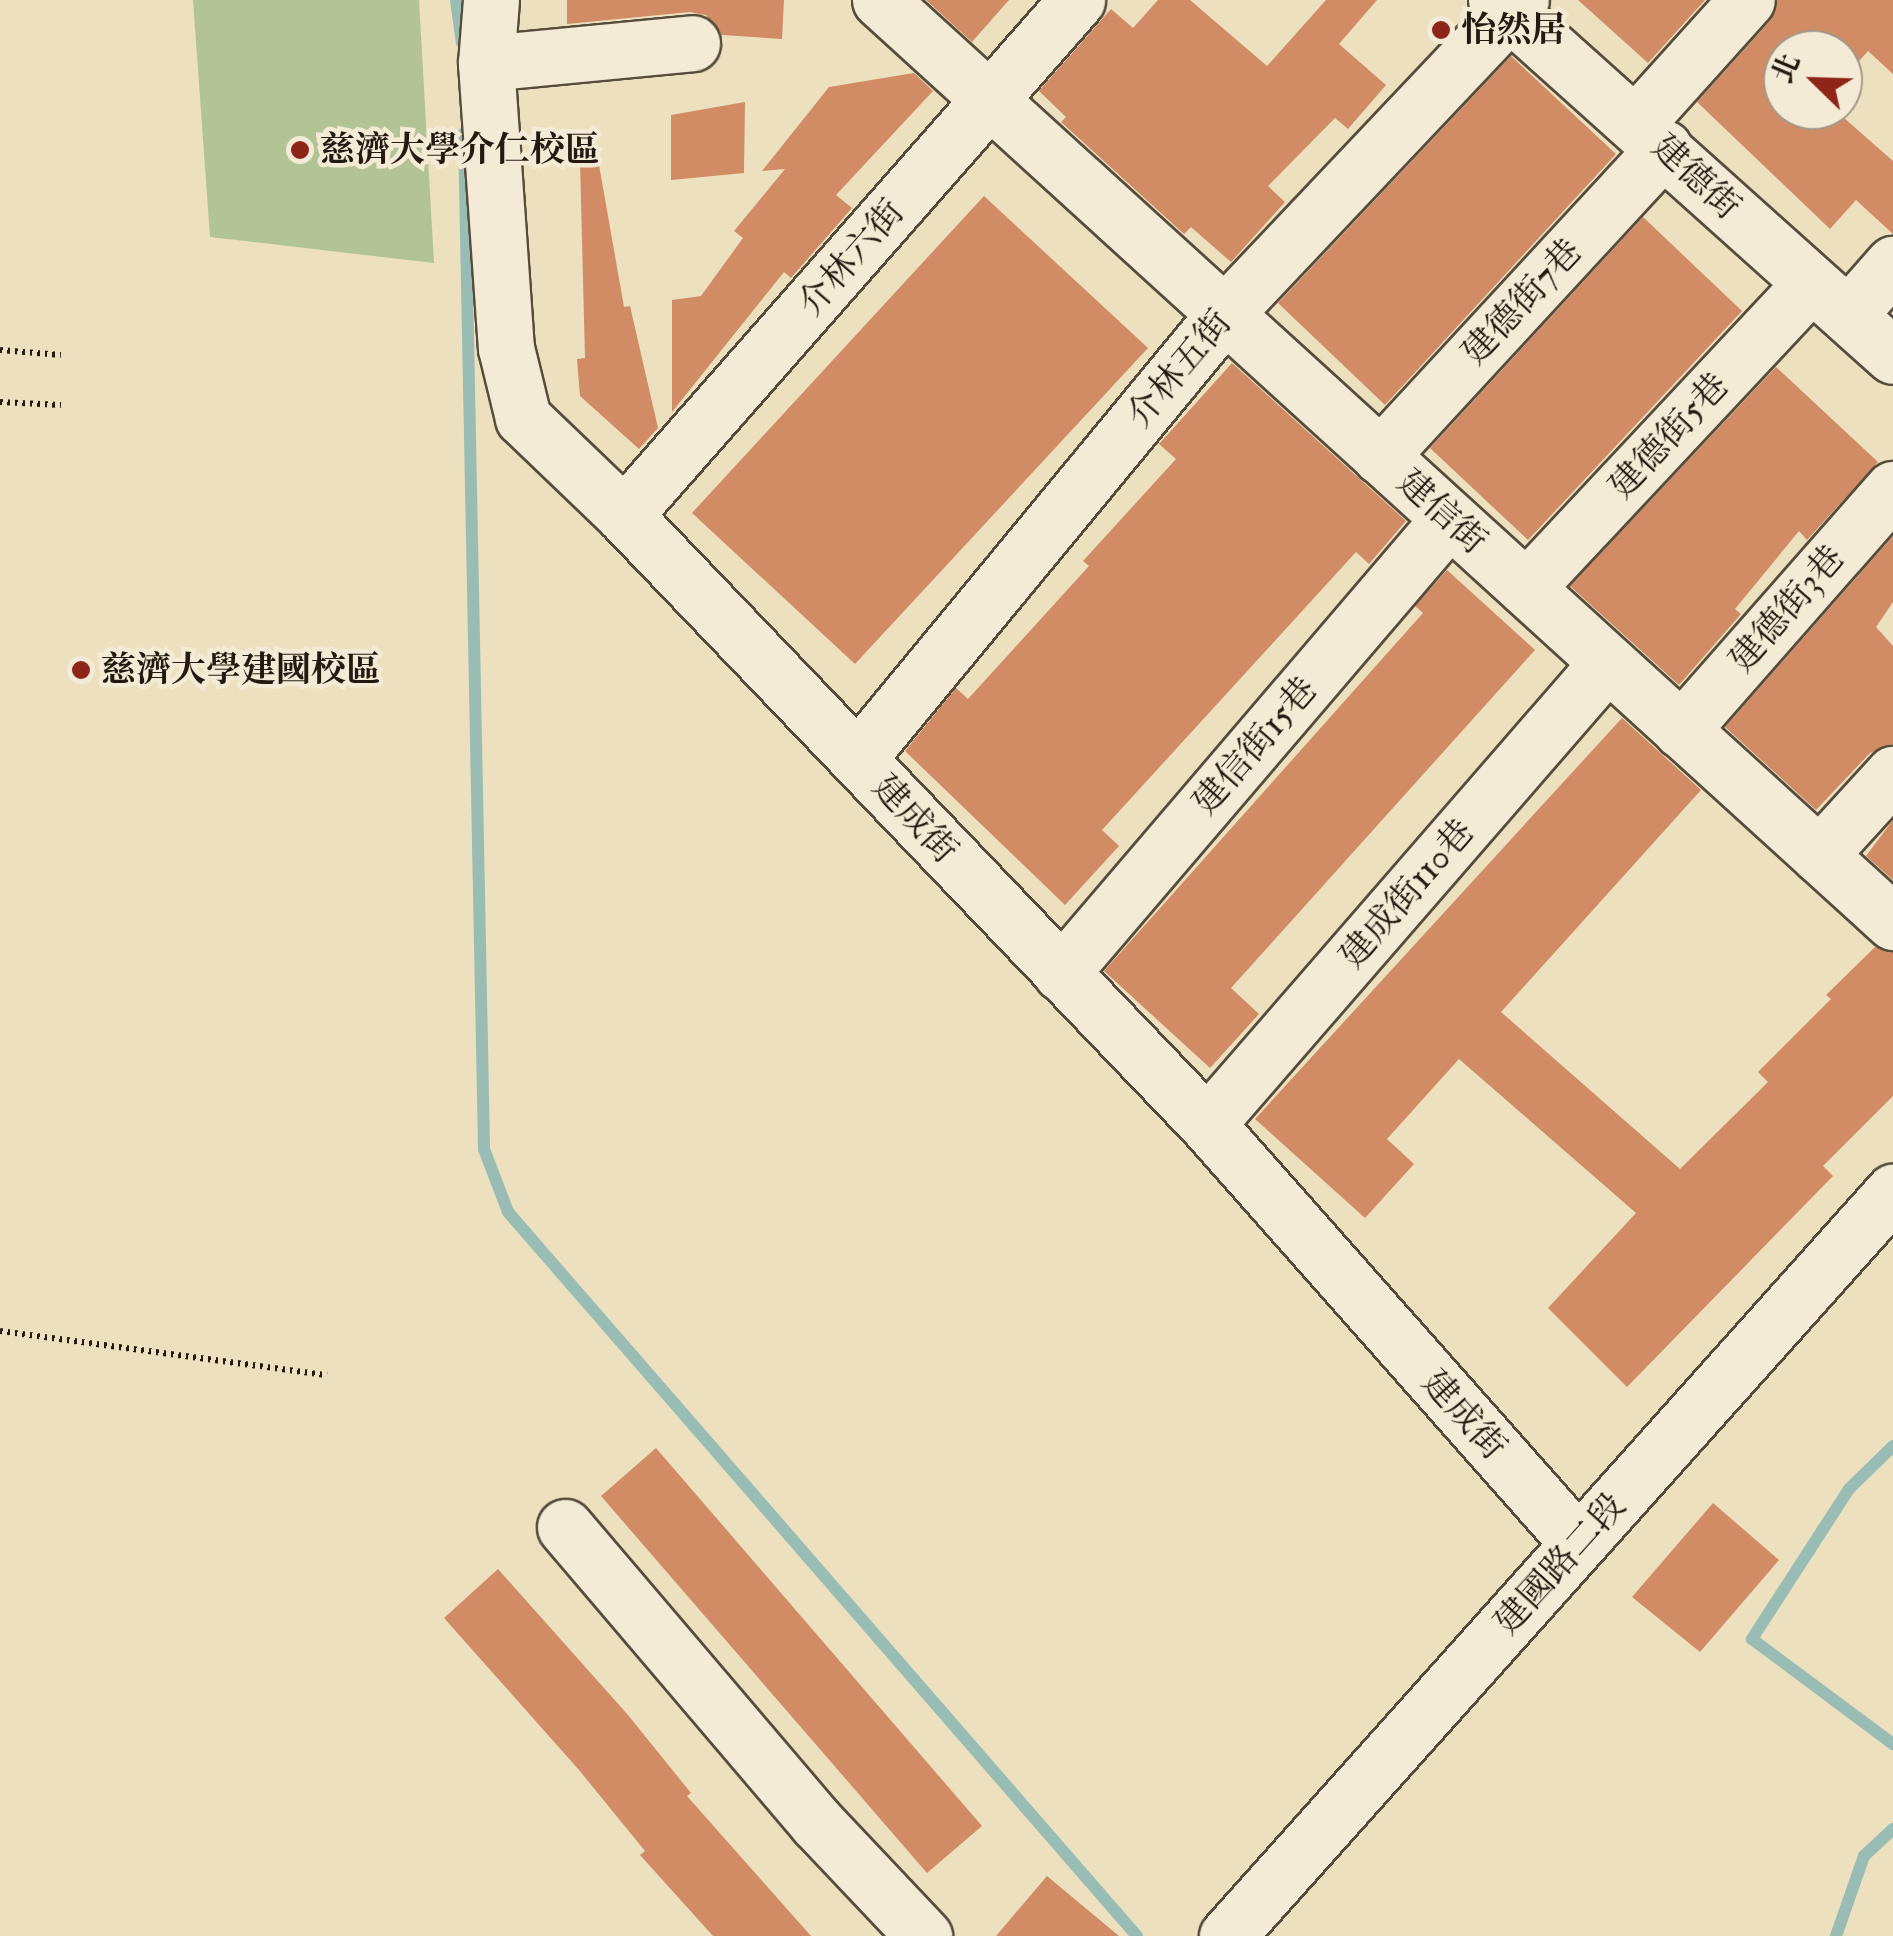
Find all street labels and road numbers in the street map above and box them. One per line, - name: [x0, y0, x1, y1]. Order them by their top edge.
- street label: 建德街: [1643, 126, 1749, 228]
- street label: 介林六街: [789, 191, 913, 325]
- street label: 建德街7巷: [1453, 231, 1591, 373]
- street label: 介林五街: [1118, 302, 1240, 436]
- street label: 建德街5巷: [1601, 365, 1737, 507]
- street label: 建信街: [1389, 461, 1495, 563]
- street label: 建德街3巷: [1721, 537, 1853, 681]
- street label: 建信街15巷: [1184, 669, 1326, 823]
- street label: 建成街: [864, 766, 966, 872]
- street label: 建成街110巷: [1331, 811, 1483, 977]
- street label: 建成街: [1413, 1362, 1515, 1468]
- street label: 建國路二段: [1486, 1485, 1634, 1643]

